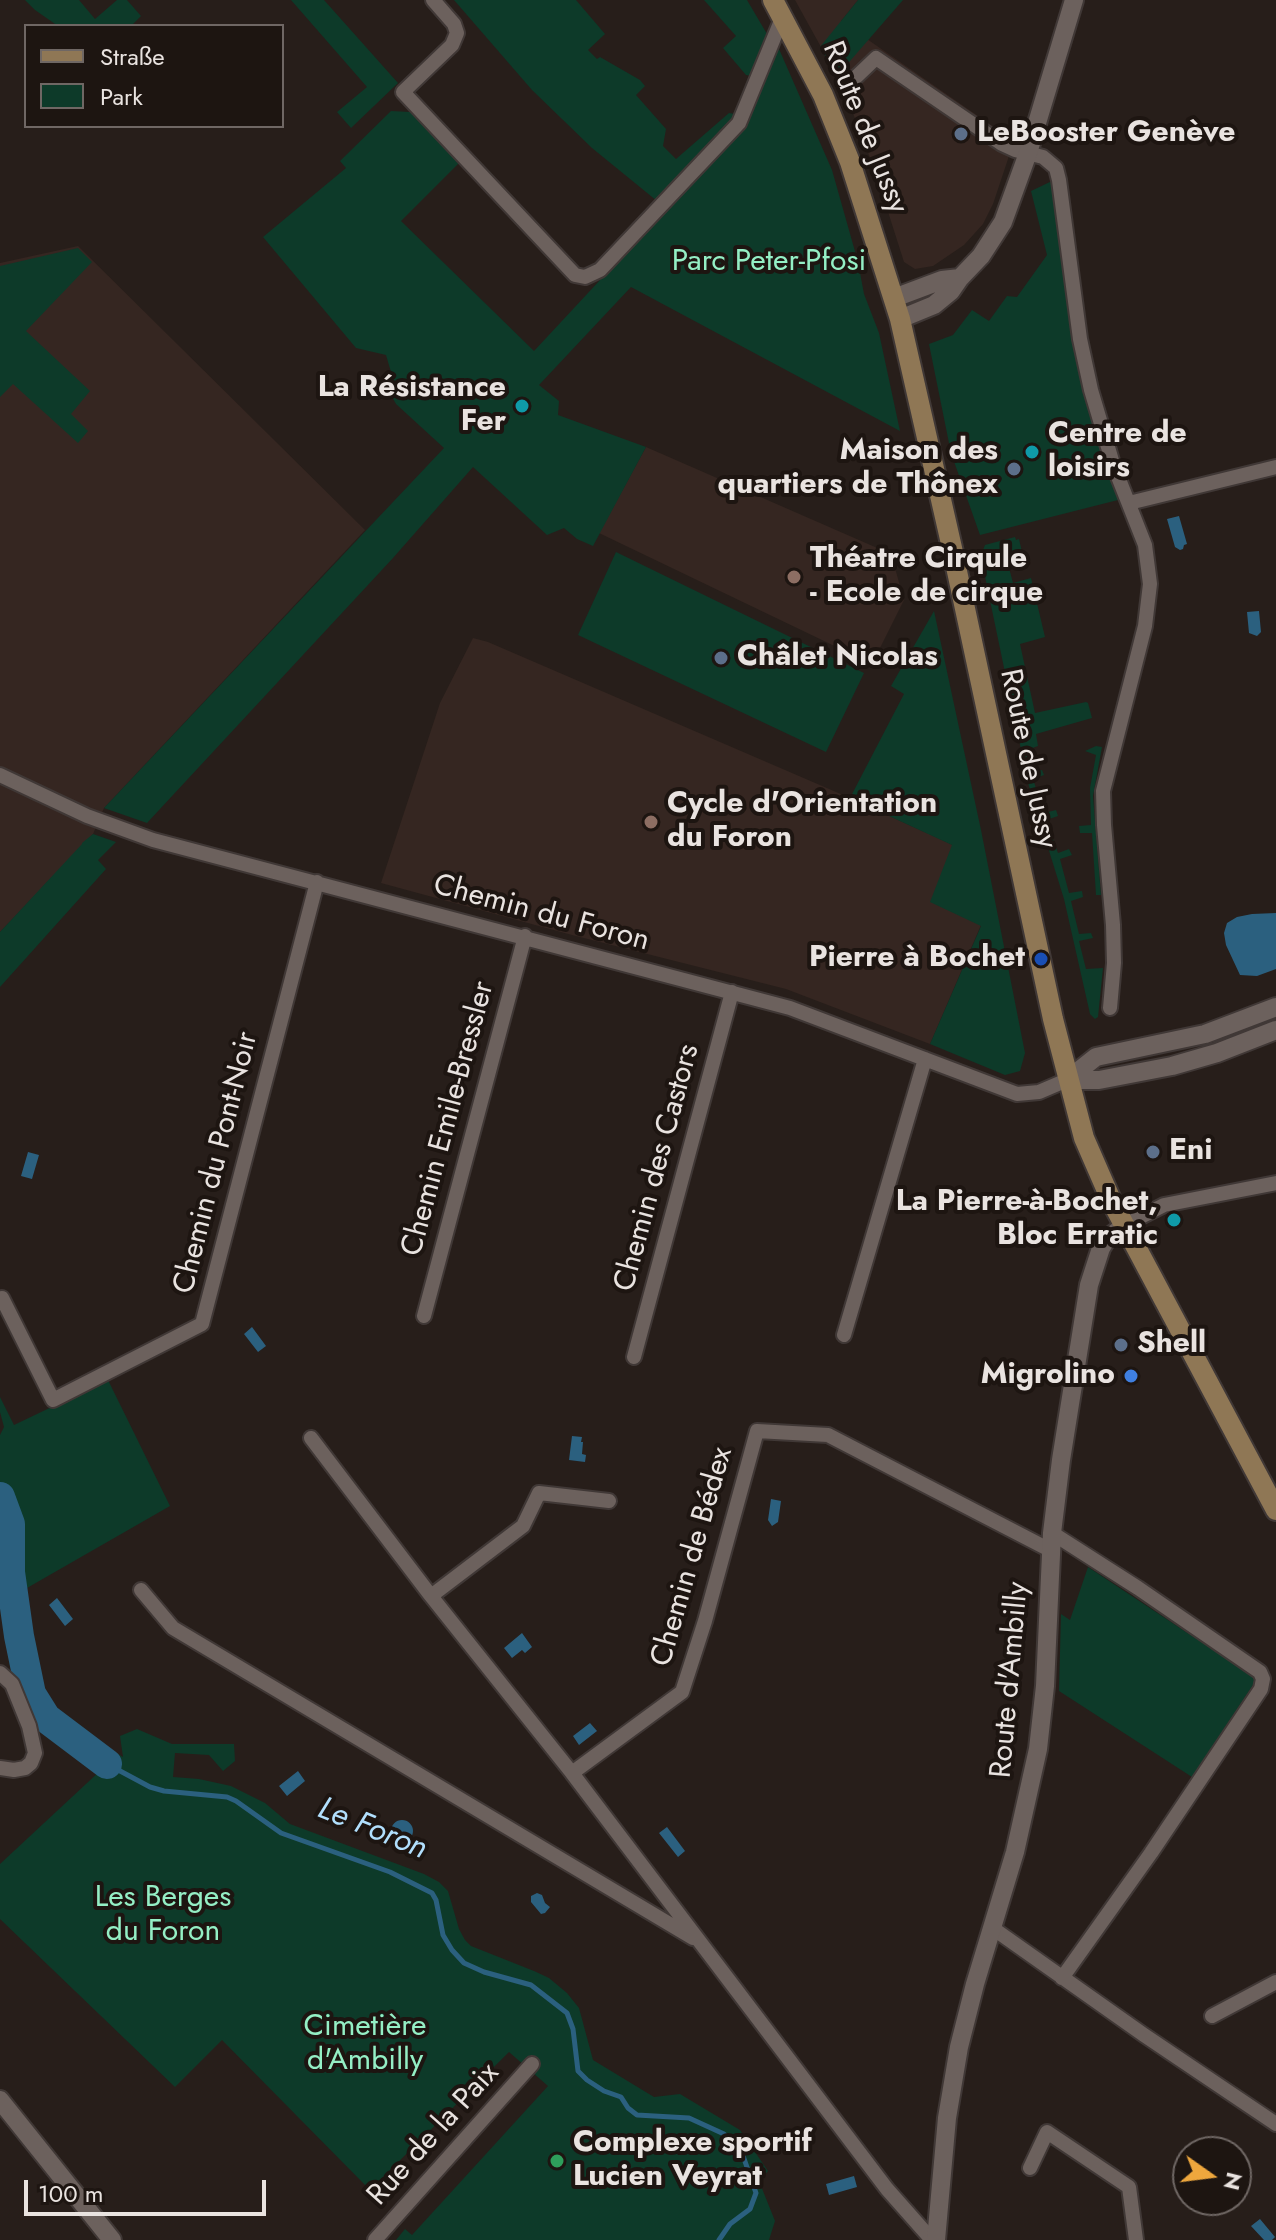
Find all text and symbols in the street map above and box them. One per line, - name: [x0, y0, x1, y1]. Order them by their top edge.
- legend: [24, 24, 284, 128]
- street label: Route de Jussy: [813, 37, 915, 219]
- text: Straße: [100, 39, 165, 74]
- text: Park: [100, 79, 143, 114]
- place label: LeBooster Genève: [977, 116, 1236, 152]
- marker: LeBooster Genève: [952, 125, 970, 143]
- park label: Parc Peter-Pfosi: [672, 245, 866, 281]
- place label: La Résistance Fer: [318, 371, 506, 442]
- marker: La Résistance Fer: [513, 397, 531, 415]
- place label: Centre de loisirs: [1048, 417, 1187, 488]
- place label: Maison des quartiers de Thônex: [717, 434, 998, 504]
- marker: Centre de loisirs: [1023, 443, 1041, 461]
- marker: Maison des quartiers de Thônex: [1005, 460, 1023, 478]
- place label: Théatre Cirqule - Ecole de cirque: [810, 542, 1043, 612]
- marker: Théatre Cirqule - Ecole de cirque: [785, 568, 803, 586]
- place label: Châlet Nicolas: [737, 640, 938, 676]
- marker: Châlet Nicolas: [712, 649, 730, 667]
- street label: Route de Jussy: [990, 666, 1064, 852]
- place label: Cycle d'Orientation du Foron: [667, 787, 937, 858]
- marker: Cycle d'Orientation du Foron: [642, 813, 660, 831]
- street label: Chemin du Foron: [429, 868, 653, 960]
- place label: Pierre à Bochet: [809, 941, 1025, 977]
- marker: Pierre à Bochet: [1032, 950, 1050, 968]
- street label: Chemin Emile-Bressler: [395, 978, 503, 1260]
- street label: Chemin du Pont-Noir: [167, 1028, 267, 1298]
- street label: Chemin des Castors: [608, 1040, 708, 1296]
- place label: Eni: [1169, 1134, 1213, 1170]
- marker: Eni: [1144, 1143, 1162, 1161]
- place label: La Pierre-à-Bochet, Bloc Erratic: [896, 1185, 1158, 1256]
- marker: La Pierre-à-Bochet, Bloc Erratic: [1165, 1211, 1183, 1229]
- place label: Shell: [1137, 1327, 1206, 1363]
- marker: Shell: [1112, 1336, 1130, 1354]
- place label: Migrolino: [981, 1358, 1115, 1394]
- marker: Migrolino: [1122, 1367, 1140, 1385]
- street label: Chemin de Bédex: [645, 1443, 741, 1671]
- street label: Route d'Ambilly: [984, 1580, 1038, 1780]
- water label: Le Foron: [312, 1791, 432, 1869]
- park label: Les Berges du Foron: [95, 1881, 231, 1952]
- park label: Cimetière d'Ambilly: [304, 2010, 426, 2080]
- street label: Rue de la Paix: [361, 2056, 507, 2214]
- place label: Complexe sportif Lucien Veyrat: [573, 2126, 812, 2196]
- north arrow: [1172, 2136, 1252, 2216]
- marker: Complexe sportif Lucien Veyrat: [548, 2152, 566, 2170]
- scale bar: [28, 2164, 270, 2214]
- text: N: [1216, 2169, 1251, 2194]
- text: 100 m: [38, 2176, 104, 2211]

